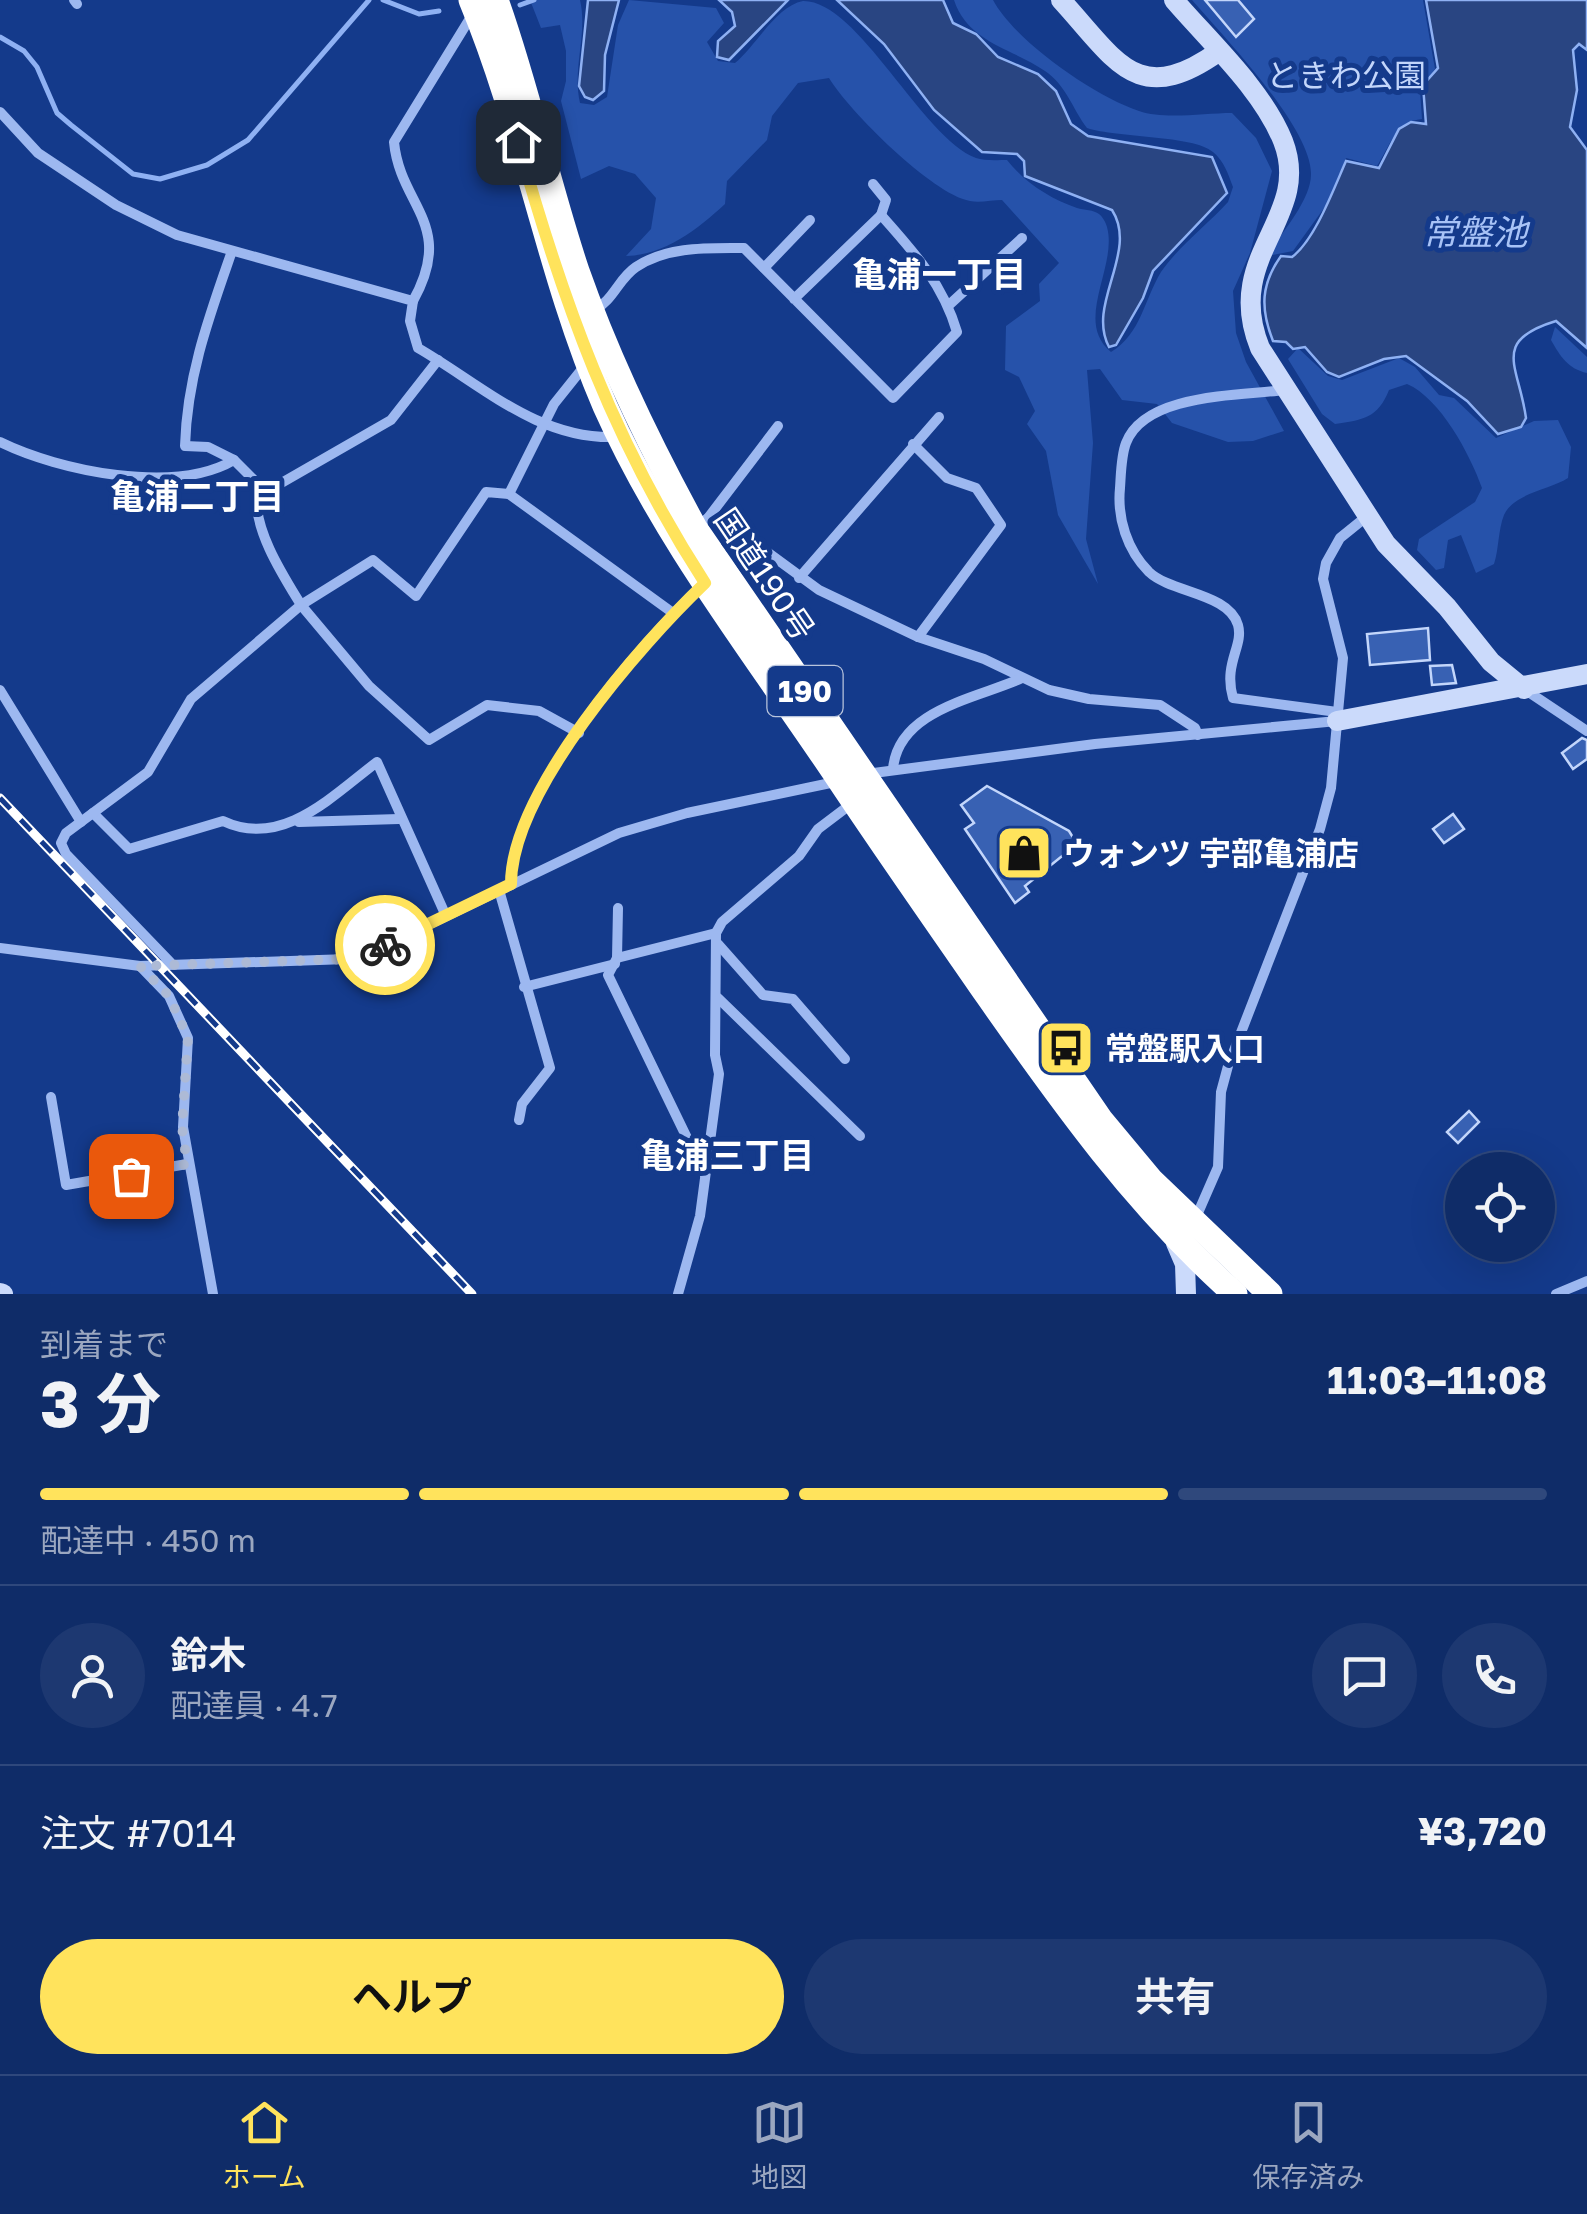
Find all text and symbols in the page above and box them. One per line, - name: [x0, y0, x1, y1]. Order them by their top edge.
- park label: ときわ公園: [1266, 56, 1426, 94]
- pin: [476, 100, 561, 185]
- icon: home: [491, 115, 546, 170]
- water label: 常盤池: [1422, 211, 1530, 253]
- district label: 亀浦一丁目: [851, 253, 1027, 295]
- district label: 亀浦二丁目: [109, 475, 285, 517]
- street label: 国道190号: [707, 501, 823, 647]
- road number: 190: [768, 666, 842, 716]
- shop icon: ウォンツ 宇部亀浦店: [994, 823, 1054, 883]
- place label: ウォンツ 宇部亀浦店: [1063, 834, 1359, 872]
- courier: [335, 895, 435, 995]
- icon: bike: [358, 918, 413, 973]
- bus stop icon: 常盤駅入口: [1036, 1018, 1096, 1078]
- place label: 常盤駅入口: [1105, 1029, 1265, 1067]
- pin: [89, 1134, 174, 1219]
- district label: 亀浦三丁目: [639, 1134, 815, 1176]
- icon: bag: [104, 1149, 159, 1204]
- map controls: [1445, 1152, 1555, 1262]
- button: locate: [1445, 1152, 1555, 1262]
- text: 到着まで: [40, 1325, 168, 1363]
- text: 11:03–11:08: [1327, 1357, 1547, 1402]
- text: 3 分: [40, 1363, 161, 1441]
- text: 配達中 · 450 m: [40, 1521, 256, 1559]
- button: person: [40, 1623, 145, 1728]
- button: chat: [1312, 1623, 1417, 1728]
- button: phone: [1442, 1623, 1547, 1728]
- text: 鈴木: [170, 1632, 246, 1677]
- text: 配達員 · 4.7: [170, 1686, 338, 1724]
- text: ¥3,720: [1418, 1808, 1547, 1853]
- text: 注文 #7014: [40, 1810, 237, 1855]
- button: ヘルプ: [40, 1939, 784, 2054]
- button: 共有: [804, 1939, 1547, 2054]
- tab: ホーム: [223, 2095, 306, 2195]
- tab: 地図: [751, 2095, 807, 2195]
- tab: 保存済み: [1252, 2095, 1364, 2195]

